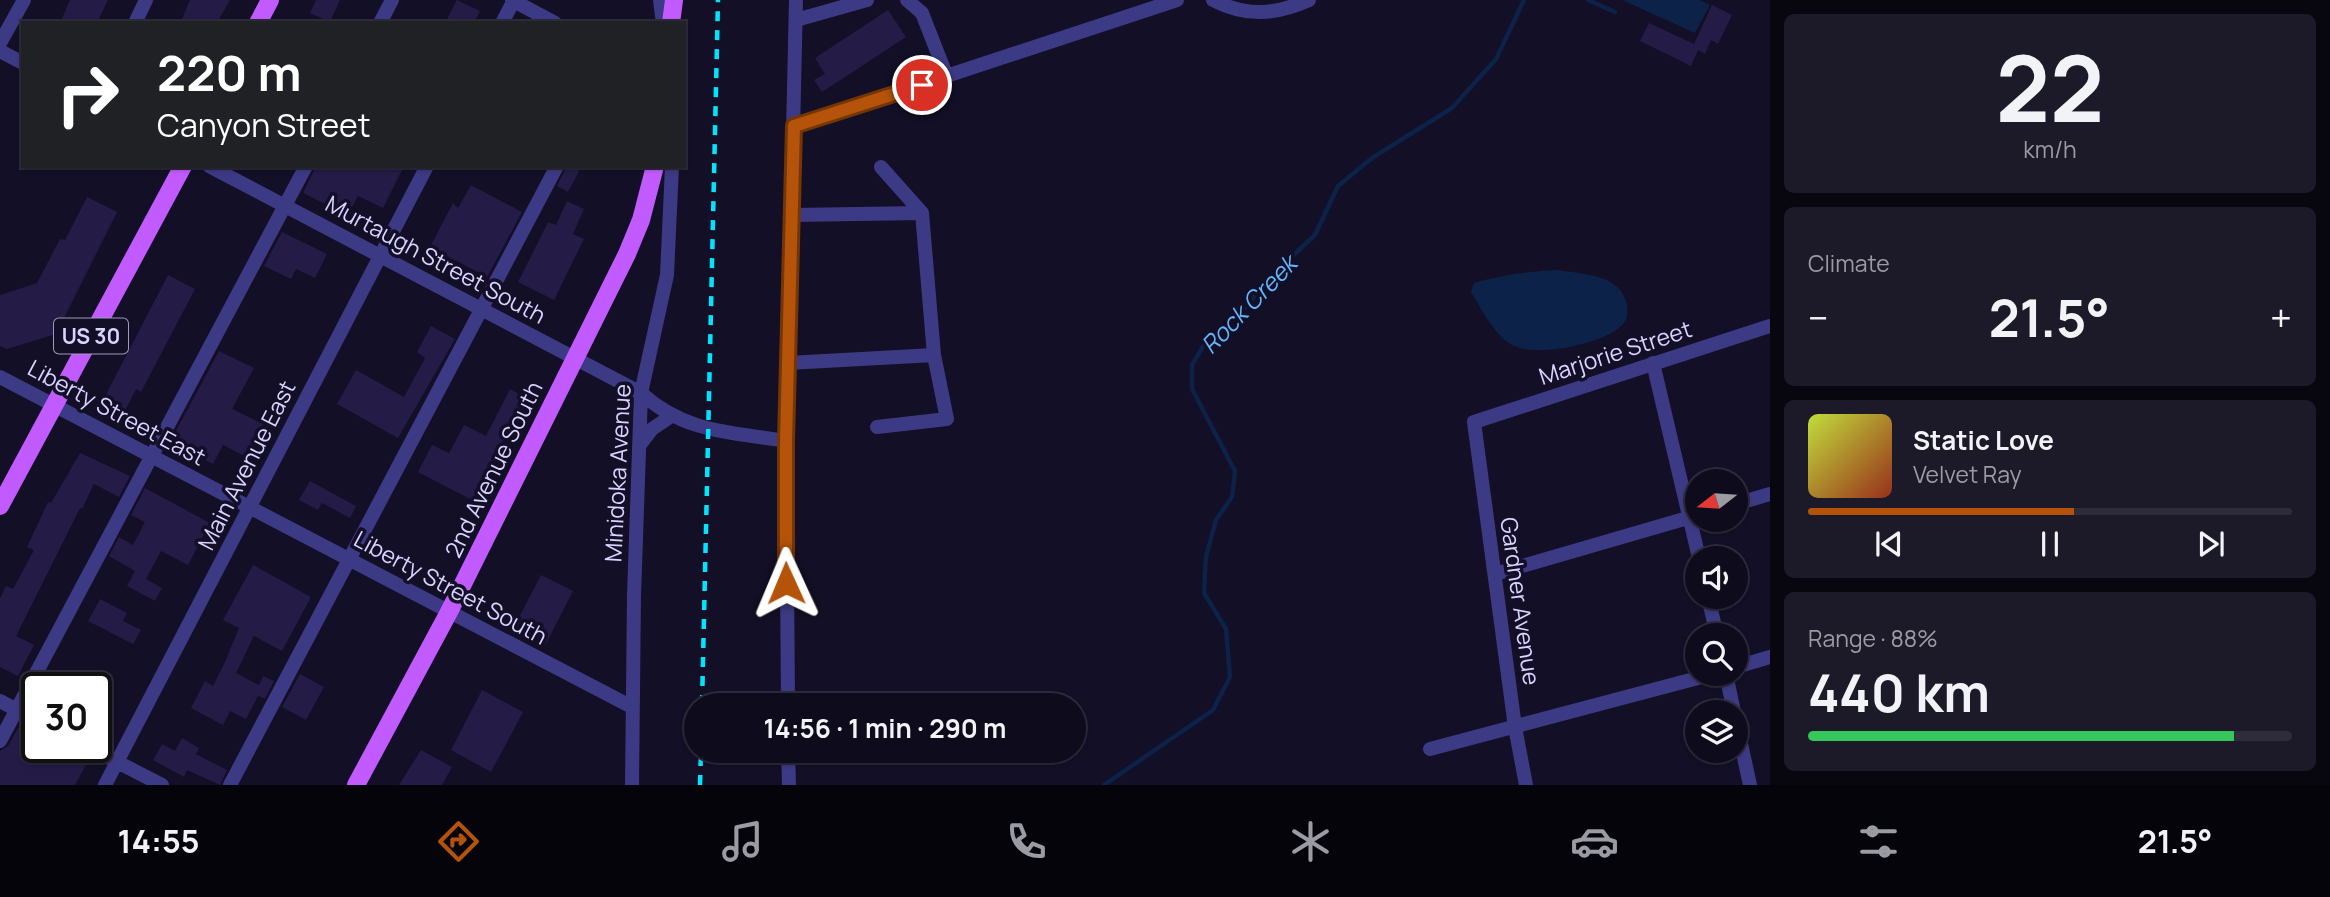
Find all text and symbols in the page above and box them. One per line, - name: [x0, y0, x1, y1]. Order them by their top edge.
- text: 22: [1996, 25, 2104, 149]
- text: 220 m: [157, 39, 301, 106]
- icon: right: [42, 49, 133, 140]
- pin: [892, 55, 952, 115]
- icon: arrive: [903, 66, 941, 104]
- text: Canyon Street: [157, 103, 371, 147]
- text: km/h: [2023, 133, 2077, 165]
- street label: Murtaugh Street South: [320, 187, 552, 331]
- water label: Rock Creek: [1193, 245, 1305, 360]
- text: Climate: [1808, 247, 1890, 279]
- text: 21.5°: [1989, 282, 2110, 353]
- text: −: [1808, 291, 1829, 343]
- text: +: [2270, 291, 2292, 343]
- street label: Marjorie Street: [1534, 312, 1696, 392]
- road number: US 30: [54, 318, 128, 354]
- street label: Liberty Street East: [22, 352, 212, 472]
- street label: Main Avenue East: [189, 375, 303, 555]
- street label: 2nd Avenue South: [436, 375, 550, 563]
- street label: Minidoka Avenue: [596, 383, 638, 563]
- text: Static Love: [1913, 422, 2054, 458]
- text: Velvet Ray: [1913, 458, 2022, 490]
- north arrow: [1685, 469, 1748, 532]
- map controls: [1685, 469, 1748, 763]
- street label: Gardner Avenue: [1493, 515, 1549, 687]
- street label: Liberty Street South: [349, 523, 553, 651]
- icon: previous: [1870, 525, 1908, 563]
- icon: pause: [2031, 525, 2069, 563]
- icon: next: [2192, 525, 2230, 563]
- position arrow: [749, 546, 823, 620]
- button: sound: [1685, 546, 1748, 609]
- text: Range · 88%: [1808, 622, 1938, 654]
- button: search: [1685, 623, 1748, 686]
- text: 440 km: [1808, 657, 1990, 728]
- speed limit sign: 30: [21, 672, 112, 763]
- button: layers: [1685, 700, 1748, 763]
- text: 14:56 · 1 min · 290 m: [763, 710, 1007, 746]
- icon: directions: [434, 817, 483, 866]
- icon: music: [718, 817, 767, 866]
- icon: phone: [1002, 817, 1051, 866]
- icon: climate: [1286, 817, 1335, 866]
- icon: car: [1570, 817, 1619, 866]
- icon: filters: [1854, 817, 1903, 866]
- text: 14:55: [117, 819, 199, 863]
- text: 21.5°: [2138, 819, 2213, 863]

